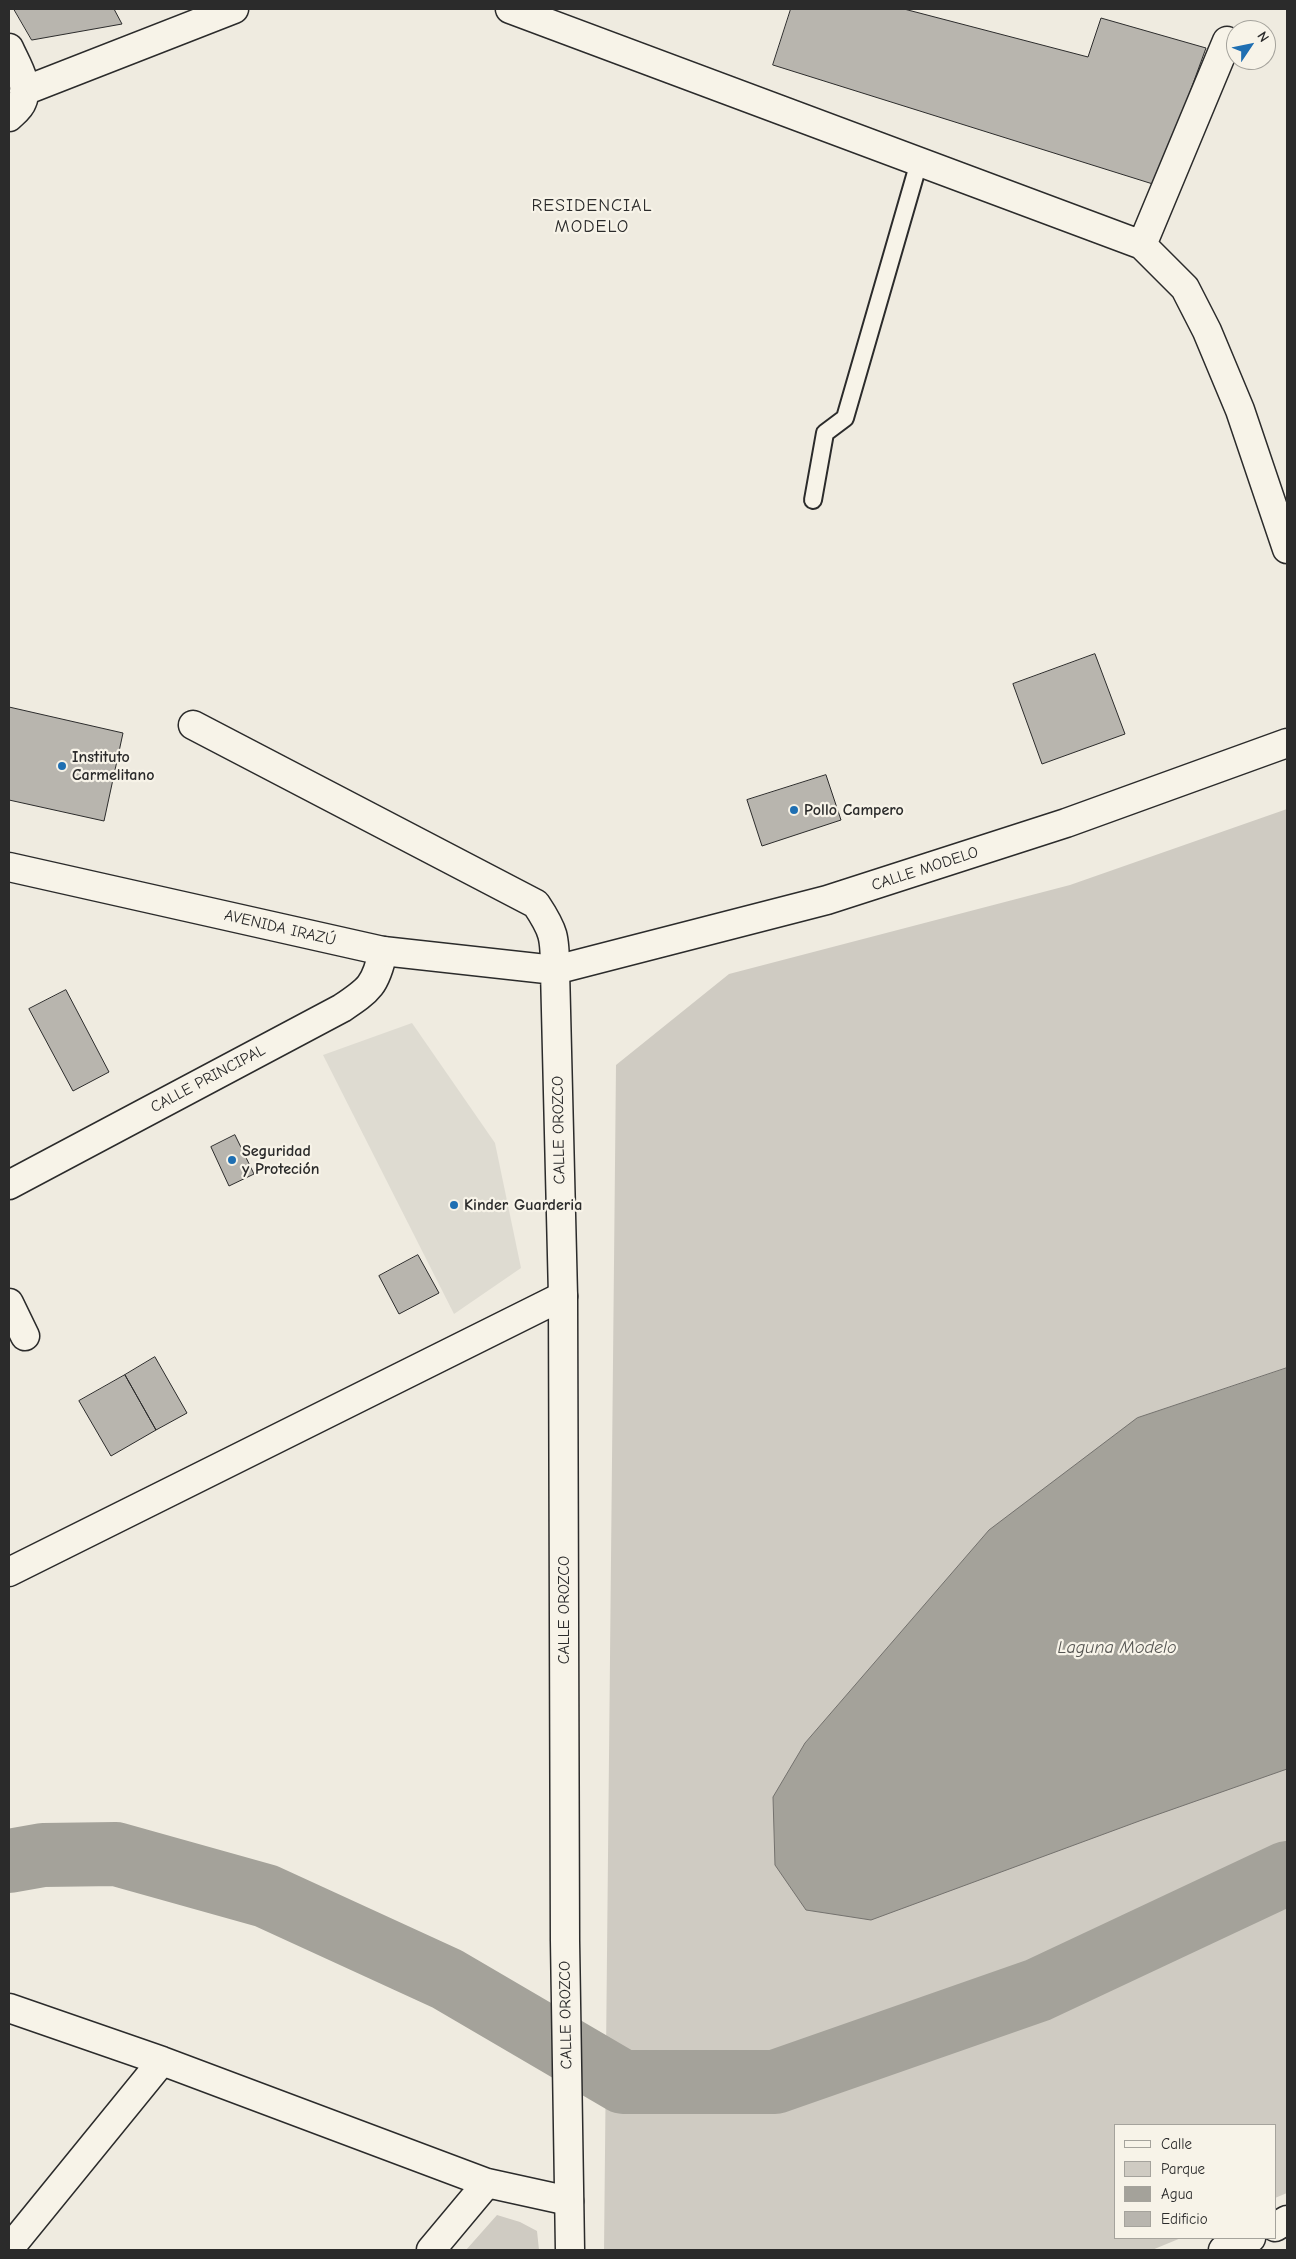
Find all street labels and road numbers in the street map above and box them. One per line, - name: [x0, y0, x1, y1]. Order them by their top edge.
- street label: CALLE MODELO: [869, 843, 981, 895]
- street label: AVENIDA IRAZÚ: [222, 906, 338, 950]
- street label: CALLE PRINCIPAL: [147, 1041, 269, 1117]
- street label: CALLE OROZCO: [548, 1076, 570, 1184]
- street label: CALLE OROZCO: [554, 1556, 574, 1664]
- street label: CALLE OROZCO: [555, 1961, 577, 2069]

